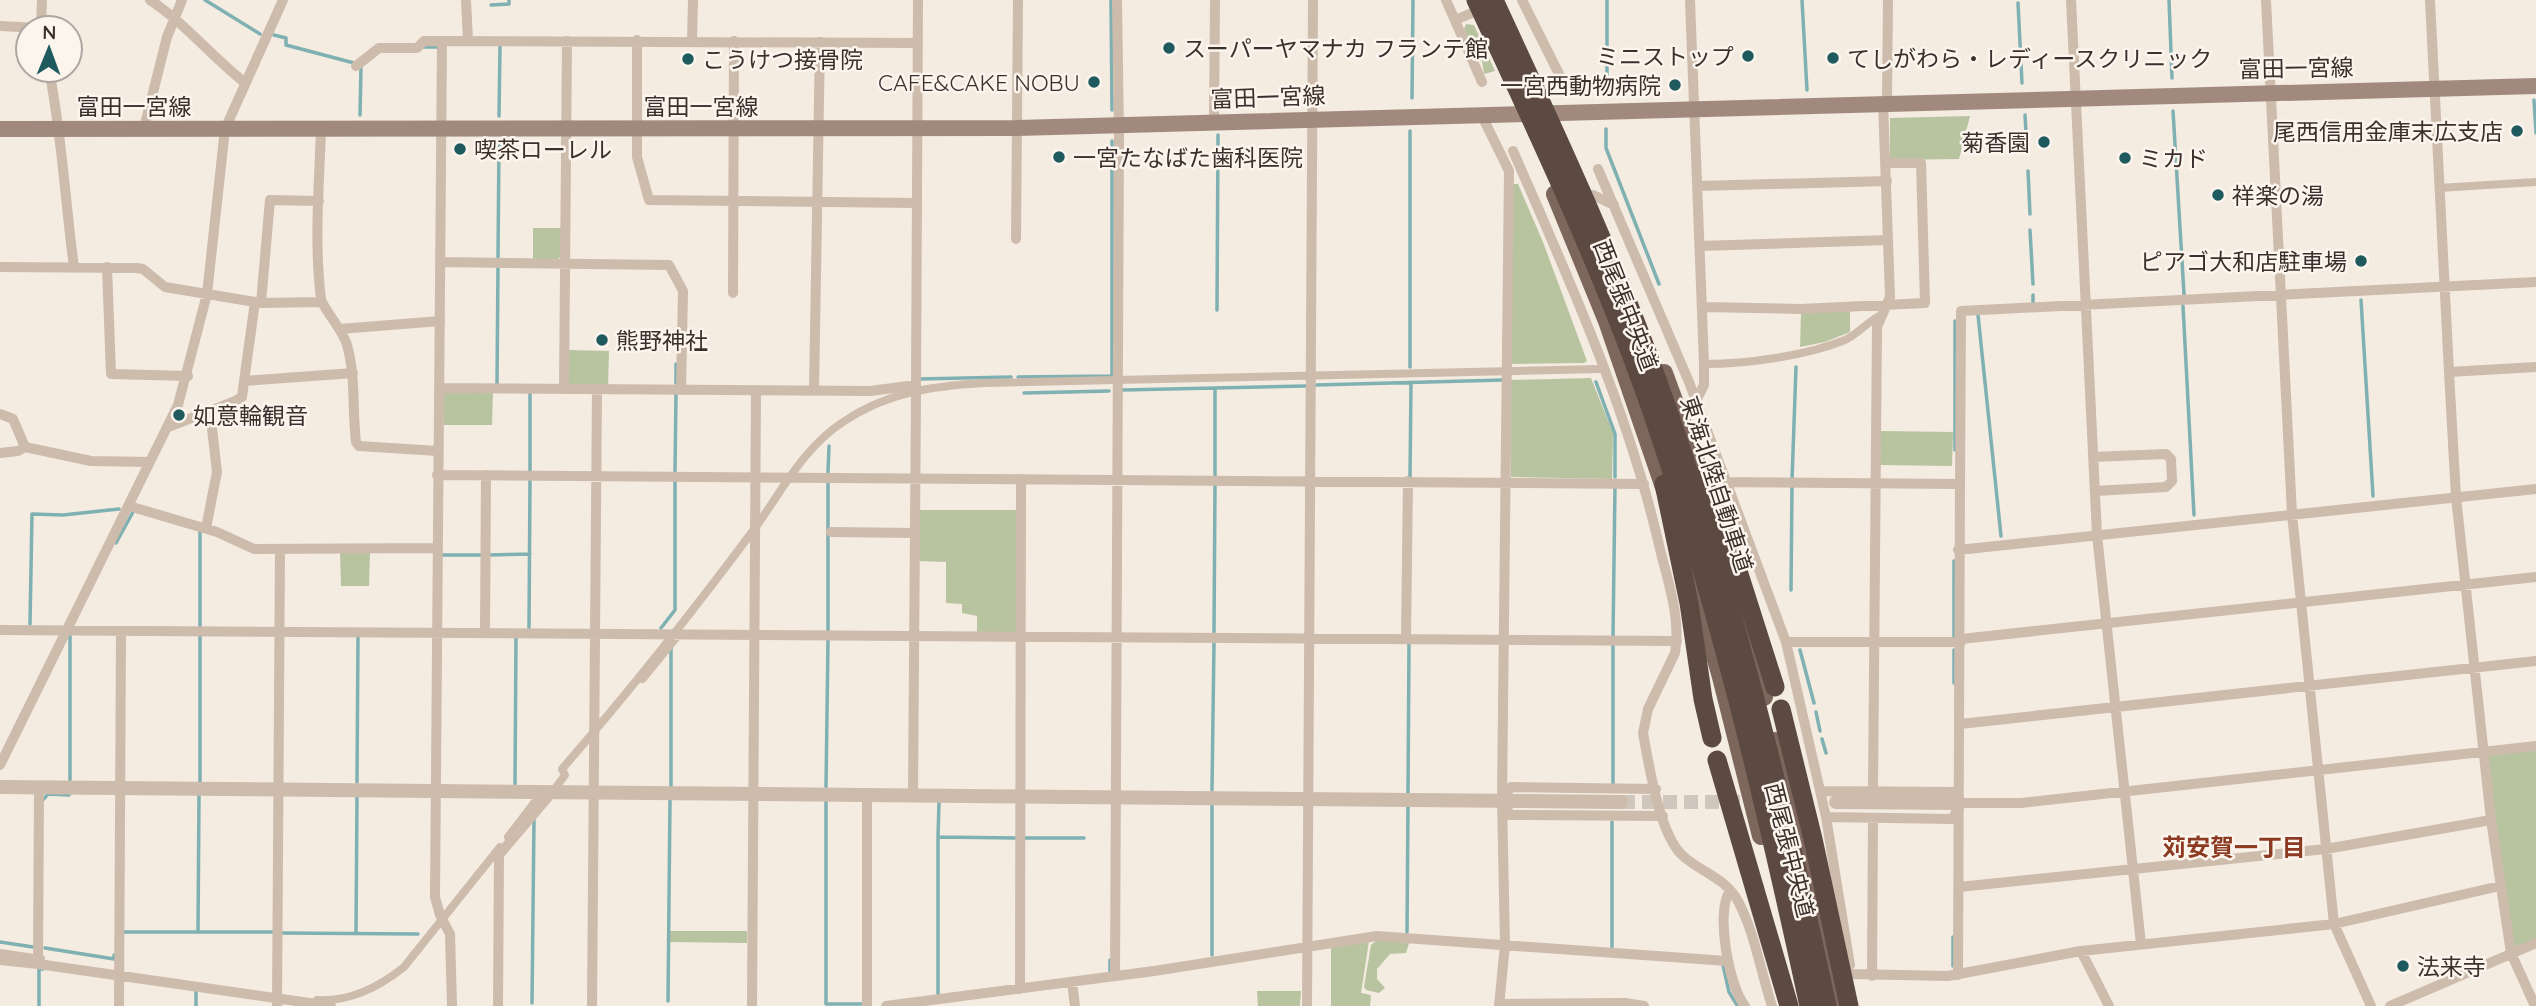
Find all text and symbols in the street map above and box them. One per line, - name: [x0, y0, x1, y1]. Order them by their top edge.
- north arrow: [14, 14, 84, 84]
- text: N: [42, 20, 56, 44]
- place label: スーパーヤマナカ フランテ館: [1183, 34, 1488, 63]
- marker: スーパーヤマナカ フランテ館: [1161, 40, 1177, 56]
- place label: ミニストップ: [1596, 42, 1734, 71]
- place label: てしがわら・レディースクリニック: [1847, 44, 2212, 73]
- place label: こうけつ接骨院: [702, 45, 863, 74]
- marker: ミニストップ: [1740, 48, 1756, 64]
- marker: てしがわら・レディースクリニック: [1825, 50, 1841, 66]
- marker: こうけつ接骨院: [680, 51, 696, 67]
- street label: 富田一宮線: [2238, 52, 2354, 84]
- place label: CAFE&CAKE NOBU: [878, 68, 1080, 97]
- place label: 一宮西動物病院: [1500, 71, 1661, 100]
- marker: CAFE&CAKE NOBU: [1086, 74, 1102, 90]
- marker: 一宮西動物病院: [1667, 77, 1683, 93]
- street label: 富田一宮線: [1210, 81, 1326, 113]
- street label: 富田一宮線: [77, 92, 192, 121]
- street label: 富田一宮線: [644, 92, 759, 121]
- place label: 尾西信用金庫末広支店: [2273, 117, 2503, 146]
- marker: 尾西信用金庫末広支店: [2509, 123, 2525, 139]
- place label: 菊香園: [1961, 128, 2030, 157]
- marker: 菊香園: [2036, 134, 2052, 150]
- place label: 喫茶ローレル: [474, 135, 612, 164]
- marker: 喫茶ローレル: [452, 141, 468, 157]
- place label: 一宮たなばた歯科医院: [1073, 143, 1303, 172]
- place label: ミカド: [2139, 144, 2208, 173]
- marker: 一宮たなばた歯科医院: [1051, 149, 1067, 165]
- marker: ミカド: [2117, 150, 2133, 166]
- place label: 祥楽の湯: [2232, 181, 2324, 210]
- marker: 祥楽の湯: [2210, 187, 2226, 203]
- street label: 西尾張中央道: [1588, 235, 1664, 375]
- place label: ピアゴ大和店駐車場: [2140, 247, 2347, 276]
- marker: ピアゴ大和店駐車場: [2353, 253, 2369, 269]
- place label: 熊野神社: [616, 326, 708, 355]
- marker: 熊野神社: [594, 332, 610, 348]
- street label: 東海北陸自動車道: [1675, 392, 1759, 576]
- place label: 如意輪観音: [193, 401, 308, 430]
- marker: 如意輪観音: [171, 407, 187, 423]
- street label: 西尾張中央道: [1759, 780, 1821, 920]
- district label: 苅安賀一丁目: [2162, 832, 2306, 862]
- place label: 法来寺: [2417, 952, 2486, 981]
- marker: 法来寺: [2395, 958, 2411, 974]

